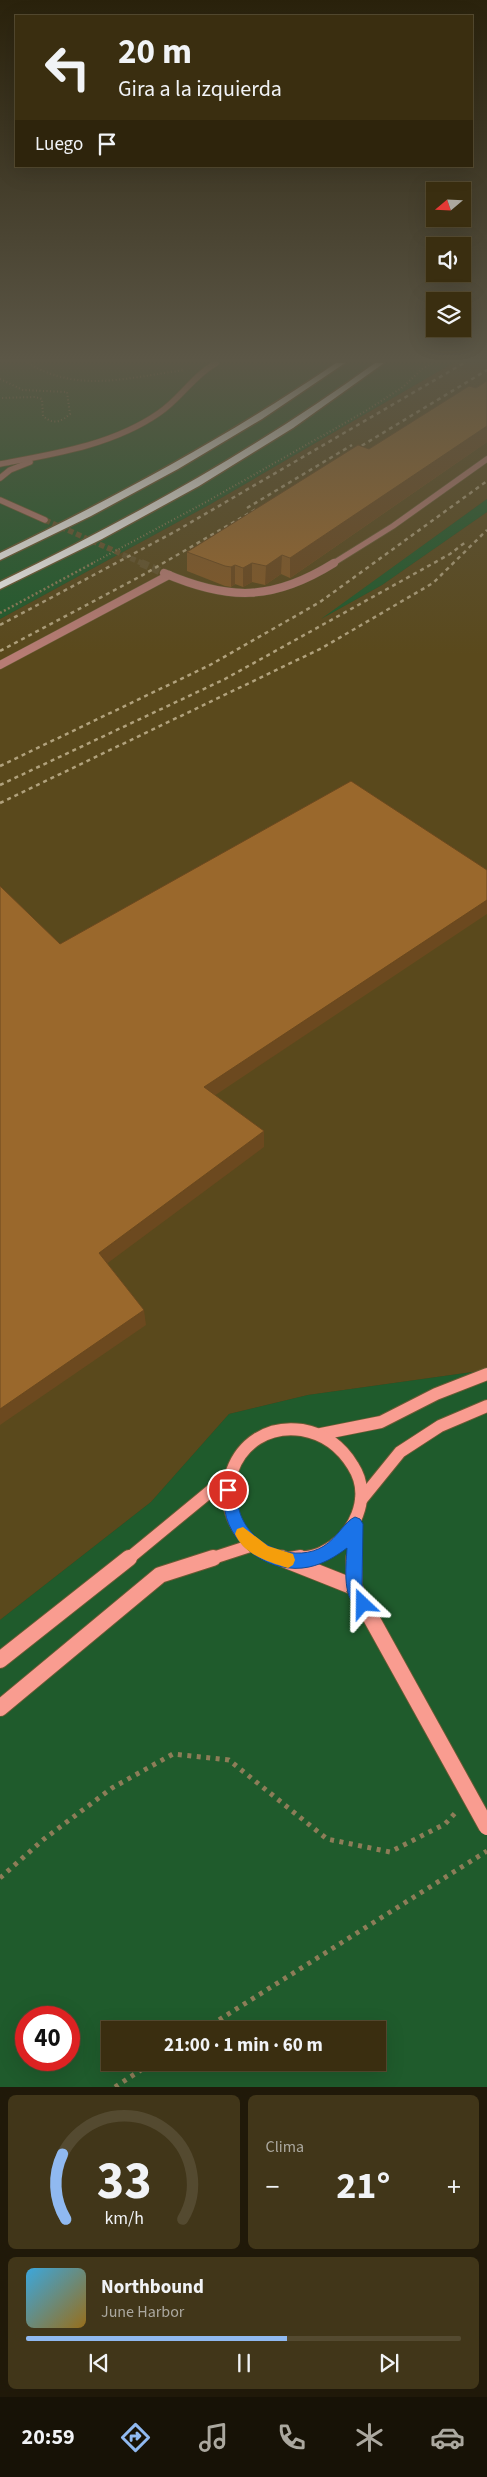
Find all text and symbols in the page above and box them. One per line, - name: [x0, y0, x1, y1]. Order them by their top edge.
- text: 20 m: [118, 27, 192, 77]
- icon: left: [35, 35, 100, 100]
- text: Gira a la izquierda: [118, 73, 282, 105]
- icon: arrive: [93, 130, 121, 158]
- text: Luego: [35, 131, 83, 158]
- north arrow: [426, 182, 471, 228]
- map controls: [426, 182, 471, 337]
- button: sound: [426, 237, 471, 282]
- button: layers: [426, 292, 471, 337]
- pin: [207, 1469, 249, 1511]
- icon: arrive: [214, 1476, 242, 1504]
- position arrow: [336, 1577, 388, 1629]
- speed limit sign: 40: [15, 2006, 80, 2071]
- text: 21:00 · 1 min · 60 m: [164, 2032, 323, 2059]
- text: Clima: [266, 2136, 304, 2158]
- text: 33: [96, 2145, 151, 2219]
- text: 21°: [336, 2159, 390, 2213]
- text: −: [266, 2167, 279, 2207]
- text: +: [447, 2167, 461, 2207]
- text: km/h: [104, 2206, 144, 2231]
- text: Northbound: [101, 2274, 204, 2301]
- text: June Harbor: [101, 2301, 184, 2323]
- icon: previous: [85, 2349, 113, 2377]
- icon: pause: [230, 2349, 258, 2377]
- icon: next: [375, 2349, 403, 2377]
- icon: directions: [118, 2420, 153, 2455]
- icon: music: [196, 2420, 231, 2455]
- icon: phone: [274, 2420, 309, 2455]
- icon: climate: [352, 2420, 387, 2455]
- icon: car: [430, 2420, 465, 2455]
- text: 20:59: [22, 2421, 75, 2453]

